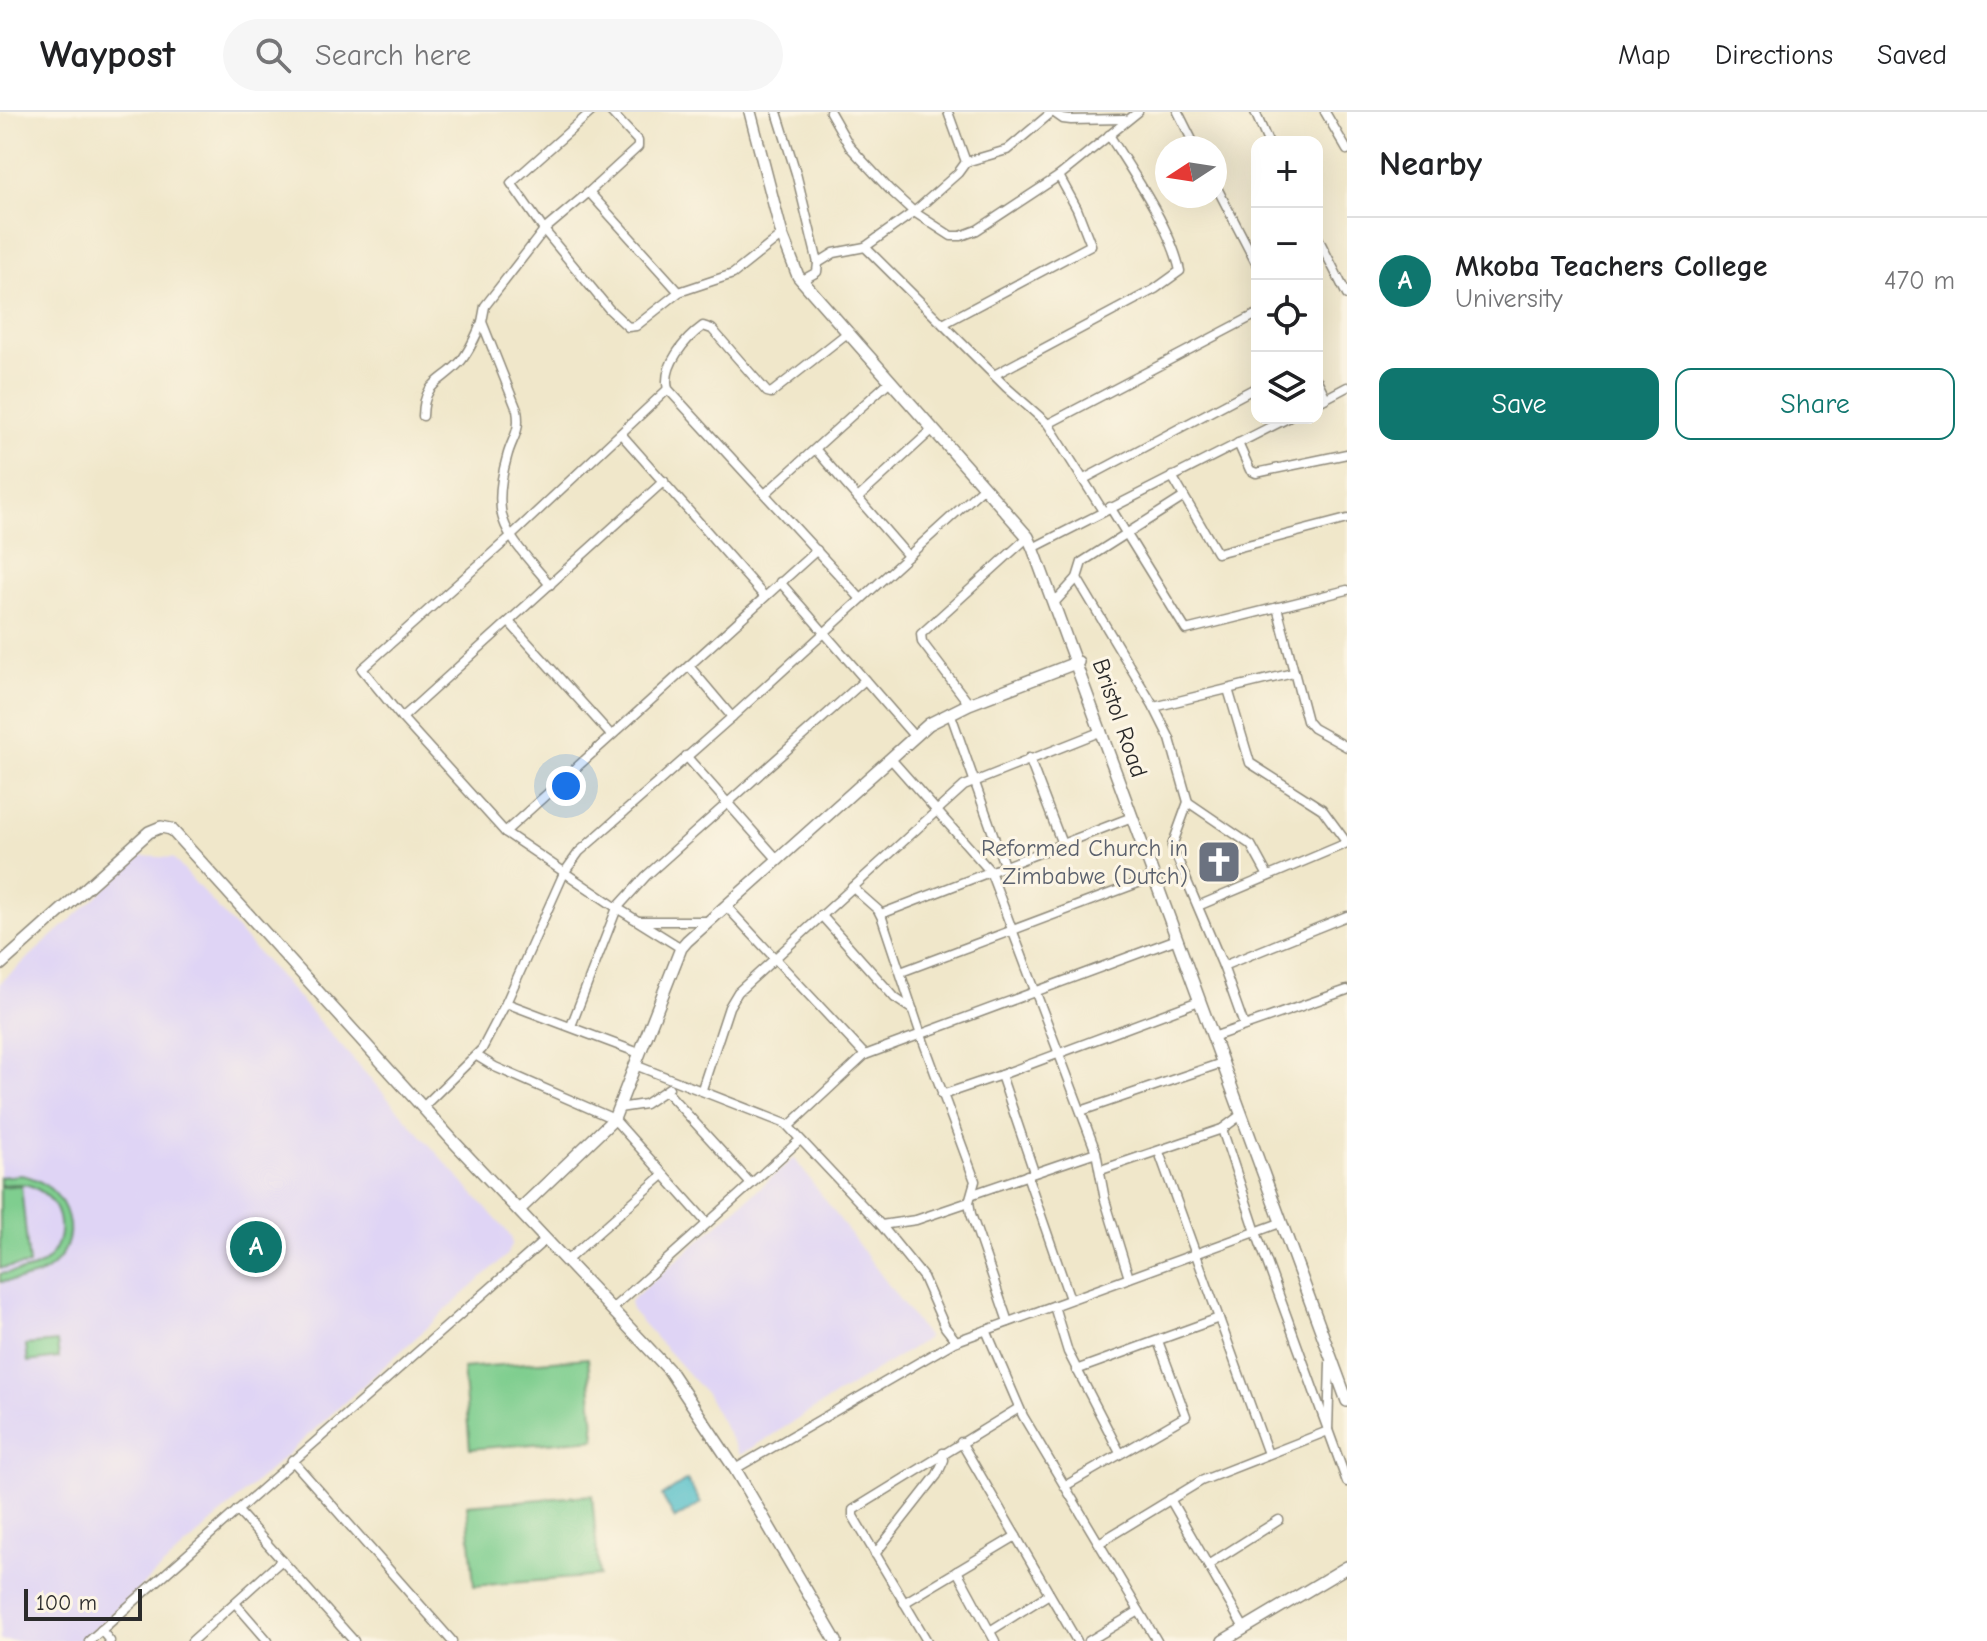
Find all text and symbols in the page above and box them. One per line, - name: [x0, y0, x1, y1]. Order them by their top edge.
- search box: [223, 19, 783, 91]
- text: Waypost: [40, 33, 175, 77]
- icon: search: [251, 33, 295, 77]
- text: Search here: [315, 38, 471, 73]
- text: Map: [1618, 39, 1671, 71]
- text: Directions: [1715, 39, 1833, 71]
- text: Saved: [1877, 39, 1947, 71]
- north arrow: [1155, 136, 1227, 208]
- map controls: [1251, 136, 1323, 424]
- button: +: [1251, 136, 1323, 208]
- text: Nearby: [1379, 144, 1482, 184]
- button: −: [1251, 208, 1323, 280]
- text: Mkoba Teachers College: [1455, 249, 1768, 284]
- text: A: [1398, 266, 1412, 296]
- text: 470 m: [1884, 266, 1955, 296]
- button: locate: [1251, 280, 1323, 352]
- text: University: [1455, 284, 1563, 314]
- button: layers: [1251, 352, 1323, 424]
- button: Save: [1379, 368, 1659, 440]
- button: Share: [1675, 368, 1955, 440]
- street label: Bristol Road: [1087, 655, 1153, 781]
- your location: [546, 766, 586, 806]
- place label: Reformed Church in Zimbabwe (Dutch): [981, 834, 1188, 890]
- church icon: Reformed Church in Zimbabwe (Dutch): [1195, 838, 1243, 886]
- pin: A: [230, 1217, 282, 1277]
- scale bar: [24, 1585, 142, 1621]
- text: 100 m: [36, 1590, 97, 1616]

